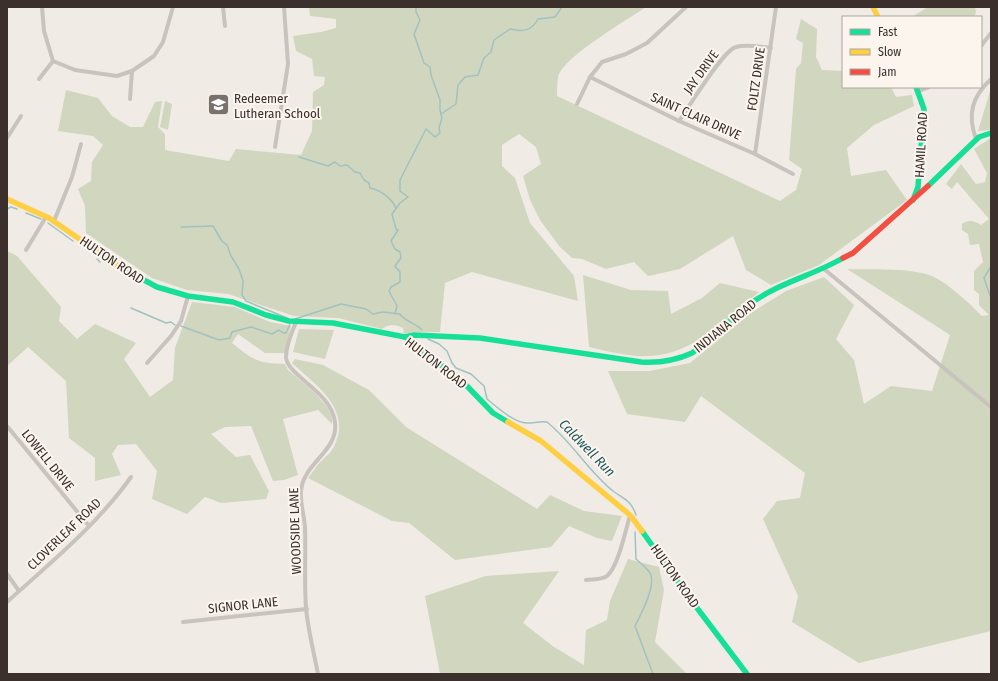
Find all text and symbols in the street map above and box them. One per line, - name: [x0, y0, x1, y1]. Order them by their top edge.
- legend: [842, 16, 982, 88]
- text: Fast: [878, 25, 897, 39]
- text: Slow: [878, 45, 901, 59]
- street label: FOLTZ DRIVE: [744, 46, 768, 112]
- street label: JAY DRIVE: [680, 47, 722, 97]
- text: Jam: [878, 65, 896, 79]
- street label: SAINT CLAIR DRIVE: [649, 89, 743, 143]
- place label: Redeemer Lutheran School: [234, 91, 321, 121]
- school or university icon: Redeemer Lutheran School: [206, 92, 232, 118]
- street label: HAMIL ROAD: [912, 112, 930, 178]
- street label: HULTON ROAD: [77, 233, 147, 287]
- street label: INDIANA ROAD: [691, 296, 759, 356]
- street label: HULTON ROAD: [402, 334, 470, 392]
- water label: Caldwell Run: [555, 416, 619, 480]
- street label: LOWELL DRIVE: [19, 426, 77, 494]
- street label: WOODSIDE LANE: [286, 487, 304, 575]
- street label: CLOVERLEAF ROAD: [24, 495, 104, 573]
- street label: HULTON ROAD: [648, 541, 702, 611]
- street label: SIGNOR LANE: [207, 594, 279, 616]

